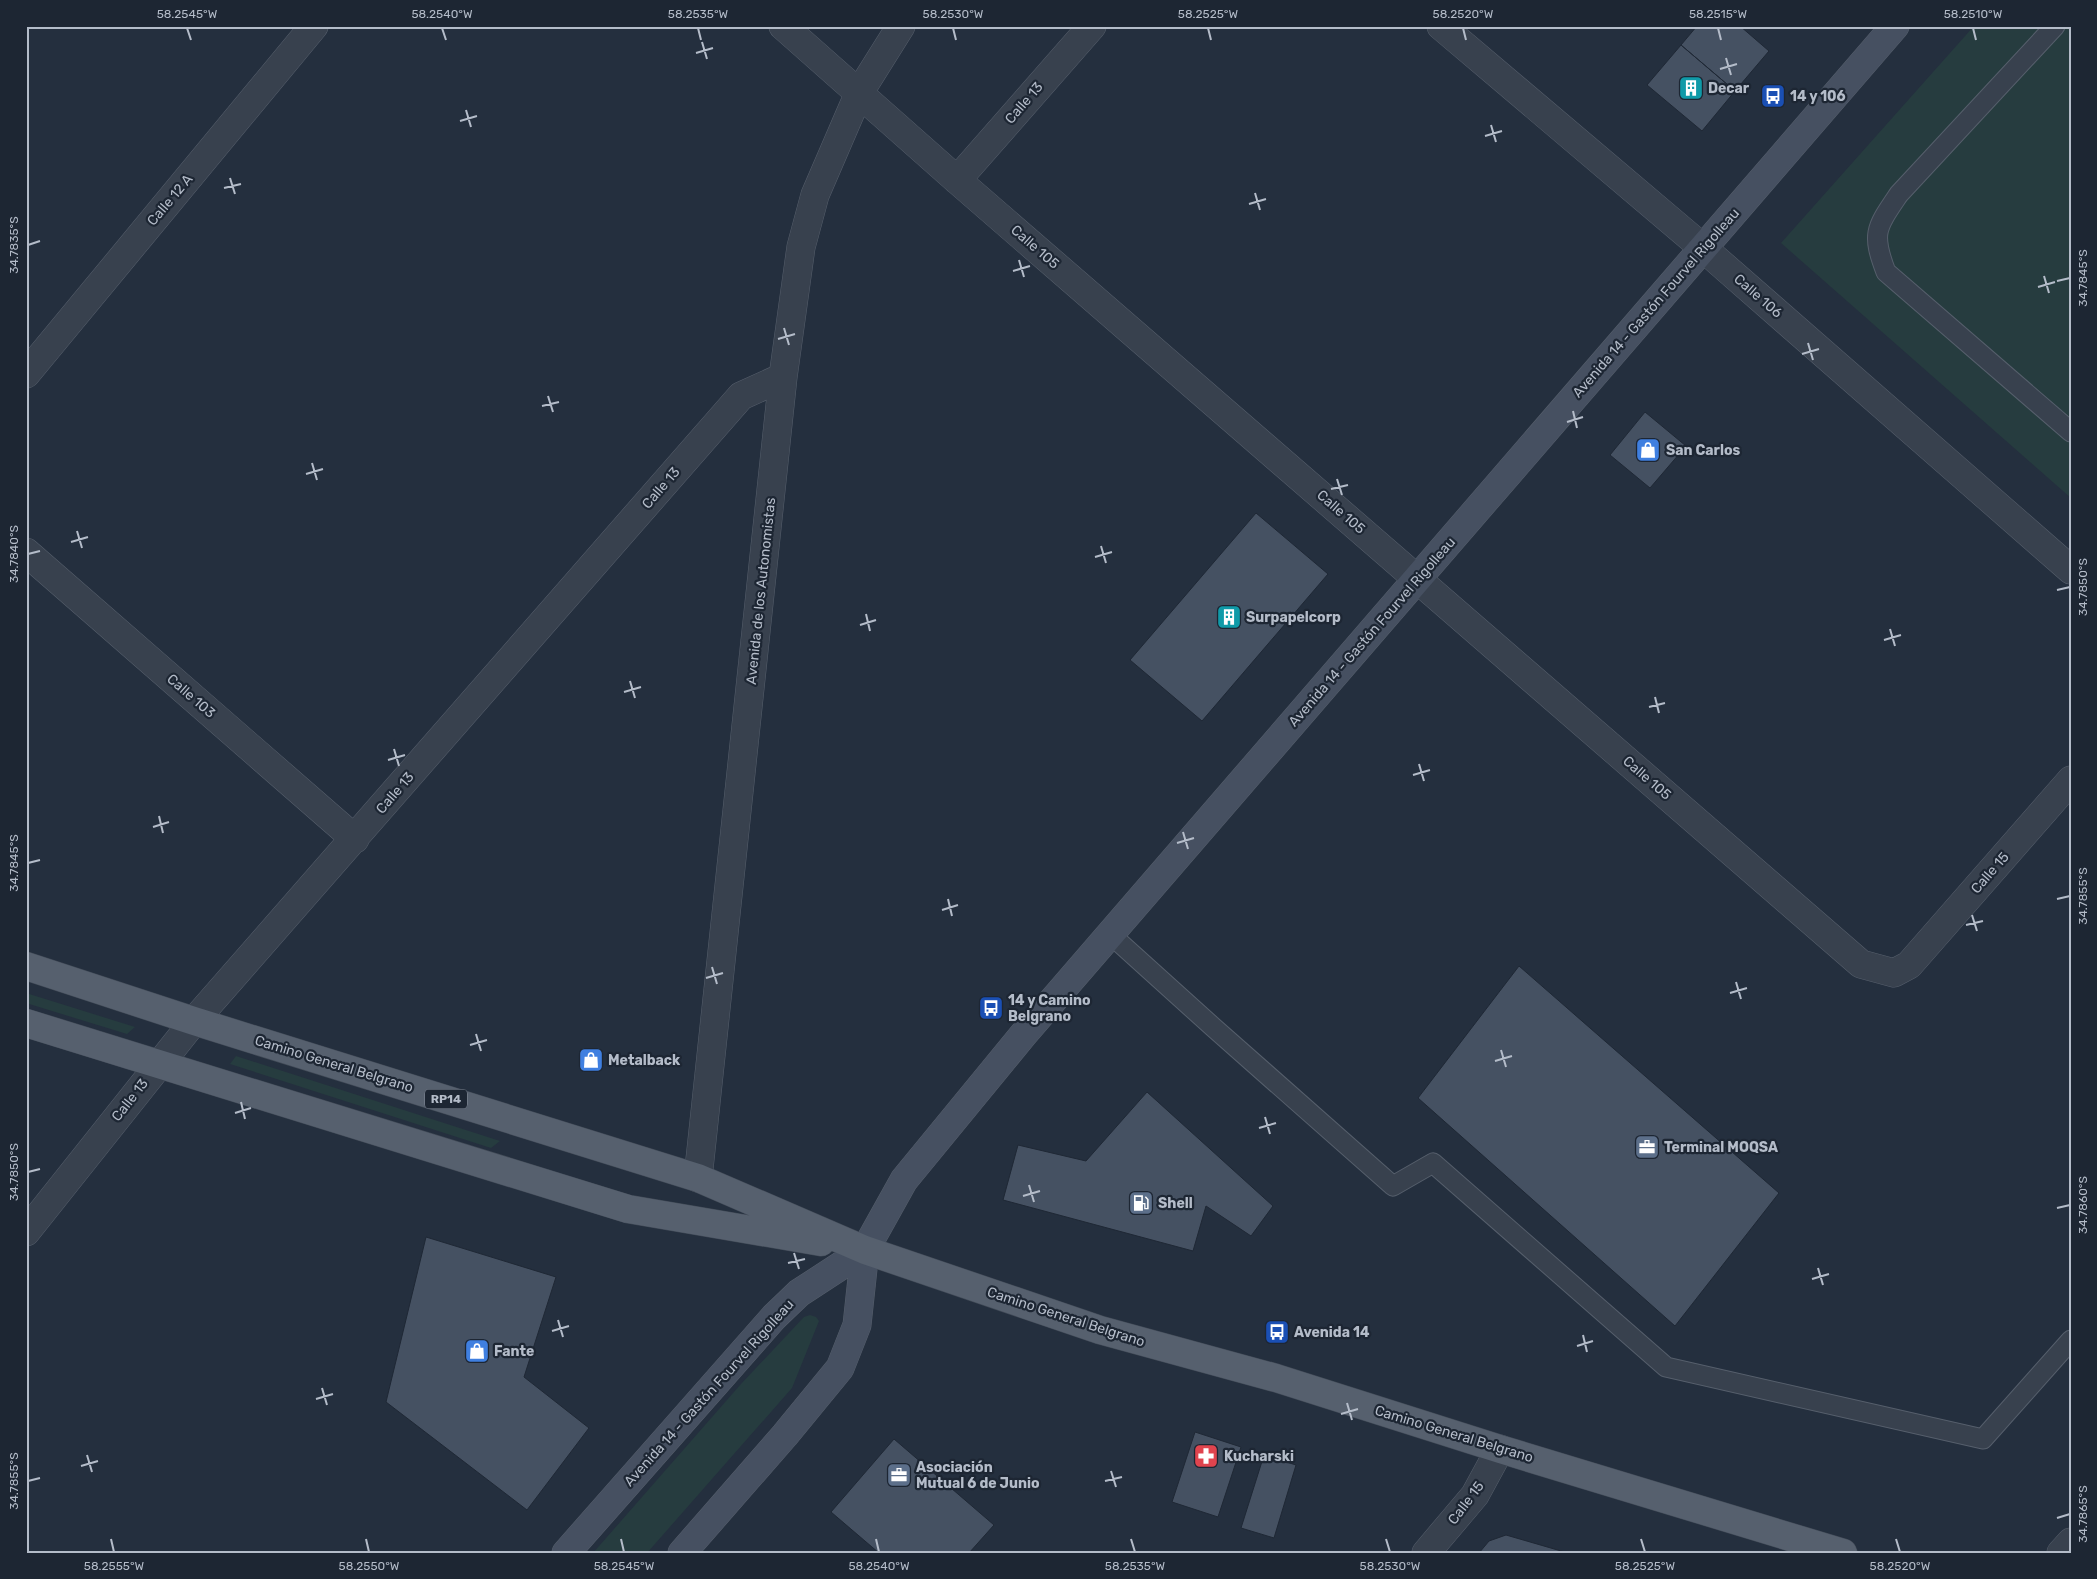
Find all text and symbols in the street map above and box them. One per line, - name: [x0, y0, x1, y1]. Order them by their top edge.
- text: 58.2545°W: [157, 7, 218, 21]
- text: 58.2540°W: [411, 7, 473, 21]
- text: 58.2535°W: [668, 7, 729, 21]
- text: 58.2530°W: [923, 7, 984, 21]
- text: 58.2525°W: [1178, 7, 1239, 21]
- text: 58.2520°W: [1433, 7, 1494, 21]
- text: 58.2515°W: [1689, 7, 1747, 21]
- text: 58.2510°W: [1944, 7, 2003, 21]
- building icon: Decar: [1678, 75, 1704, 101]
- street label: Calle 13: [1001, 79, 1047, 127]
- place label: Decar: [1708, 80, 1750, 97]
- bus stop icon: 14 y 106: [1760, 83, 1786, 109]
- place label: 14 y 106: [1790, 88, 1846, 105]
- street label: Calle 12 A: [144, 170, 197, 229]
- street label: Avenida 14 - Gastón Fourvel Rigolleau: [1569, 205, 1743, 401]
- text: 34.7835°S: [7, 216, 21, 274]
- street label: Calle 105: [1007, 221, 1063, 273]
- text: 34.7845°S: [2076, 249, 2090, 307]
- street label: Calle 106: [1730, 270, 1786, 322]
- shop icon: San Carlos: [1635, 437, 1661, 463]
- place label: San Carlos: [1666, 442, 1741, 459]
- street label: Calle 13: [638, 464, 684, 512]
- street label: Calle 105: [1313, 486, 1369, 538]
- street label: Avenida de los Autonomistas: [743, 497, 779, 685]
- text: 34.7840°S: [7, 525, 21, 583]
- street label: Avenida 14 - Gastón Fourvel Rigolleau: [1285, 534, 1459, 730]
- text: 34.7850°S: [2076, 558, 2090, 616]
- building icon: Surpapelcorp: [1216, 604, 1242, 630]
- place label: Surpapelcorp: [1246, 609, 1341, 626]
- street label: Calle 103: [163, 670, 219, 722]
- street label: Calle 105: [1619, 752, 1675, 804]
- street label: Calle 13: [372, 769, 418, 817]
- text: 34.7845°S: [7, 834, 21, 892]
- street label: Calle 15: [1967, 849, 2013, 897]
- text: 34.7855°S: [2076, 867, 2090, 925]
- place label: 14 y Camino Belgrano: [1008, 992, 1091, 1025]
- bus stop icon: 14 y Camino Belgrano: [978, 995, 1004, 1021]
- street label: Camino General Belgrano: [253, 1032, 415, 1096]
- shop icon: Metalback: [578, 1047, 604, 1073]
- place label: Metalback: [608, 1052, 681, 1069]
- street label: Calle 13: [108, 1075, 152, 1125]
- road number: RP14: [425, 1090, 467, 1108]
- office icon: Terminal MOQSA: [1634, 1134, 1660, 1160]
- place label: Terminal MOQSA: [1664, 1139, 1778, 1156]
- text: 34.7850°S: [7, 1143, 21, 1201]
- text: 34.7860°S: [2076, 1176, 2090, 1234]
- fuel station icon: Shell: [1128, 1190, 1154, 1216]
- place label: Shell: [1158, 1195, 1193, 1212]
- street label: Camino General Belgrano: [985, 1283, 1147, 1351]
- street label: Avenida 14 - Gastón Fourvel Rigolleau: [621, 1296, 797, 1490]
- bus stop icon: Avenida 14: [1264, 1319, 1290, 1345]
- place label: Avenida 14: [1294, 1324, 1370, 1341]
- shop icon: Fante: [464, 1338, 490, 1364]
- place label: Fante: [494, 1343, 534, 1360]
- street label: Camino General Belgrano: [1373, 1402, 1535, 1466]
- pharmacy icon: Kucharski: [1193, 1443, 1219, 1469]
- place label: Kucharski: [1224, 1448, 1294, 1465]
- text: 34.7855°S: [7, 1452, 21, 1510]
- place label: Asociación Mutual 6 de Junio: [916, 1459, 1039, 1492]
- office icon: Asociación Mutual 6 de Junio: [886, 1462, 912, 1488]
- street label: Calle 15: [1444, 1478, 1488, 1528]
- text: 34.7865°S: [2076, 1485, 2090, 1543]
- text: 58.2555°W: [84, 1559, 145, 1573]
- text: 58.2550°W: [339, 1559, 400, 1573]
- text: 58.2545°W: [594, 1559, 655, 1573]
- text: 58.2540°W: [848, 1559, 910, 1573]
- text: 58.2535°W: [1105, 1559, 1166, 1573]
- text: 58.2530°W: [1360, 1559, 1421, 1573]
- text: 58.2525°W: [1615, 1559, 1676, 1573]
- text: 58.2520°W: [1870, 1559, 1931, 1573]

